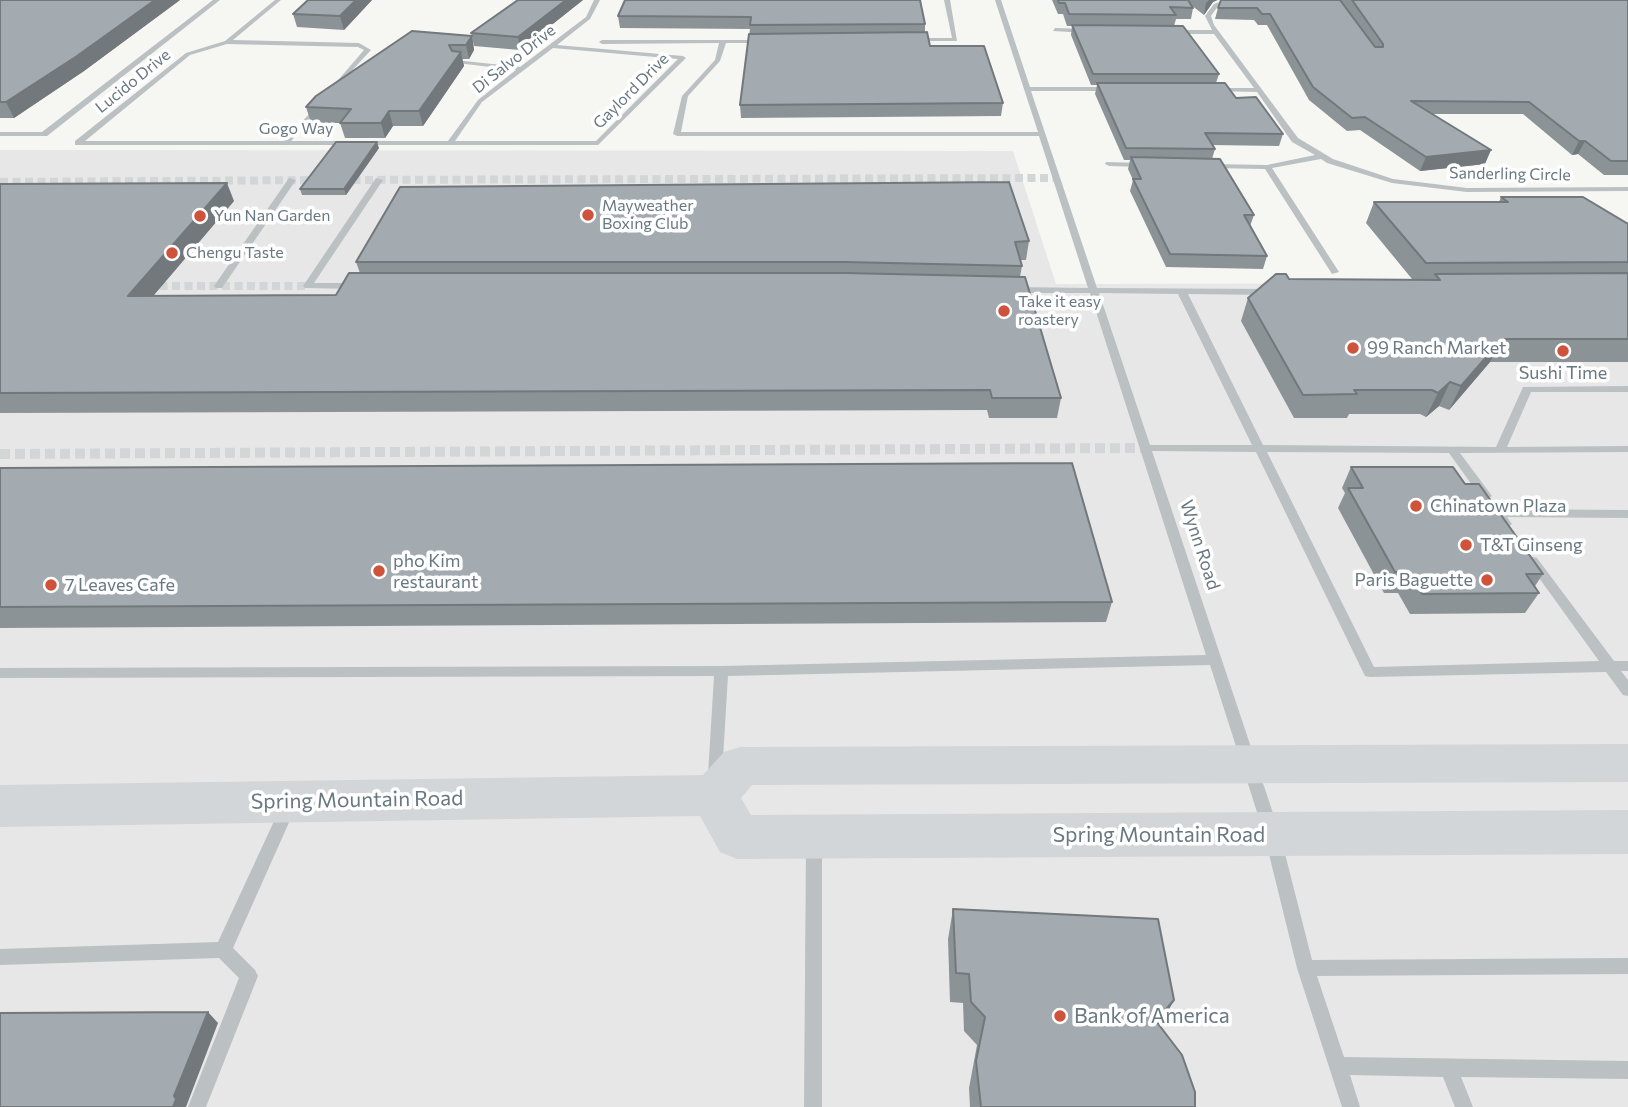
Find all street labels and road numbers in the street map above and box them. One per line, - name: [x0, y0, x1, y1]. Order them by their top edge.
- street label: Di Salvo Drive: [469, 21, 559, 97]
- street label: Lucido Drive: [92, 45, 174, 117]
- street label: Gaylord Drive: [589, 49, 673, 133]
- street label: Gogo Way: [259, 119, 333, 139]
- street label: Sanderling Circle: [1449, 163, 1571, 185]
- street label: Wynn Road: [1175, 497, 1225, 593]
- street label: Spring Mountain Road: [251, 786, 463, 814]
- street label: Spring Mountain Road: [1053, 822, 1265, 848]

